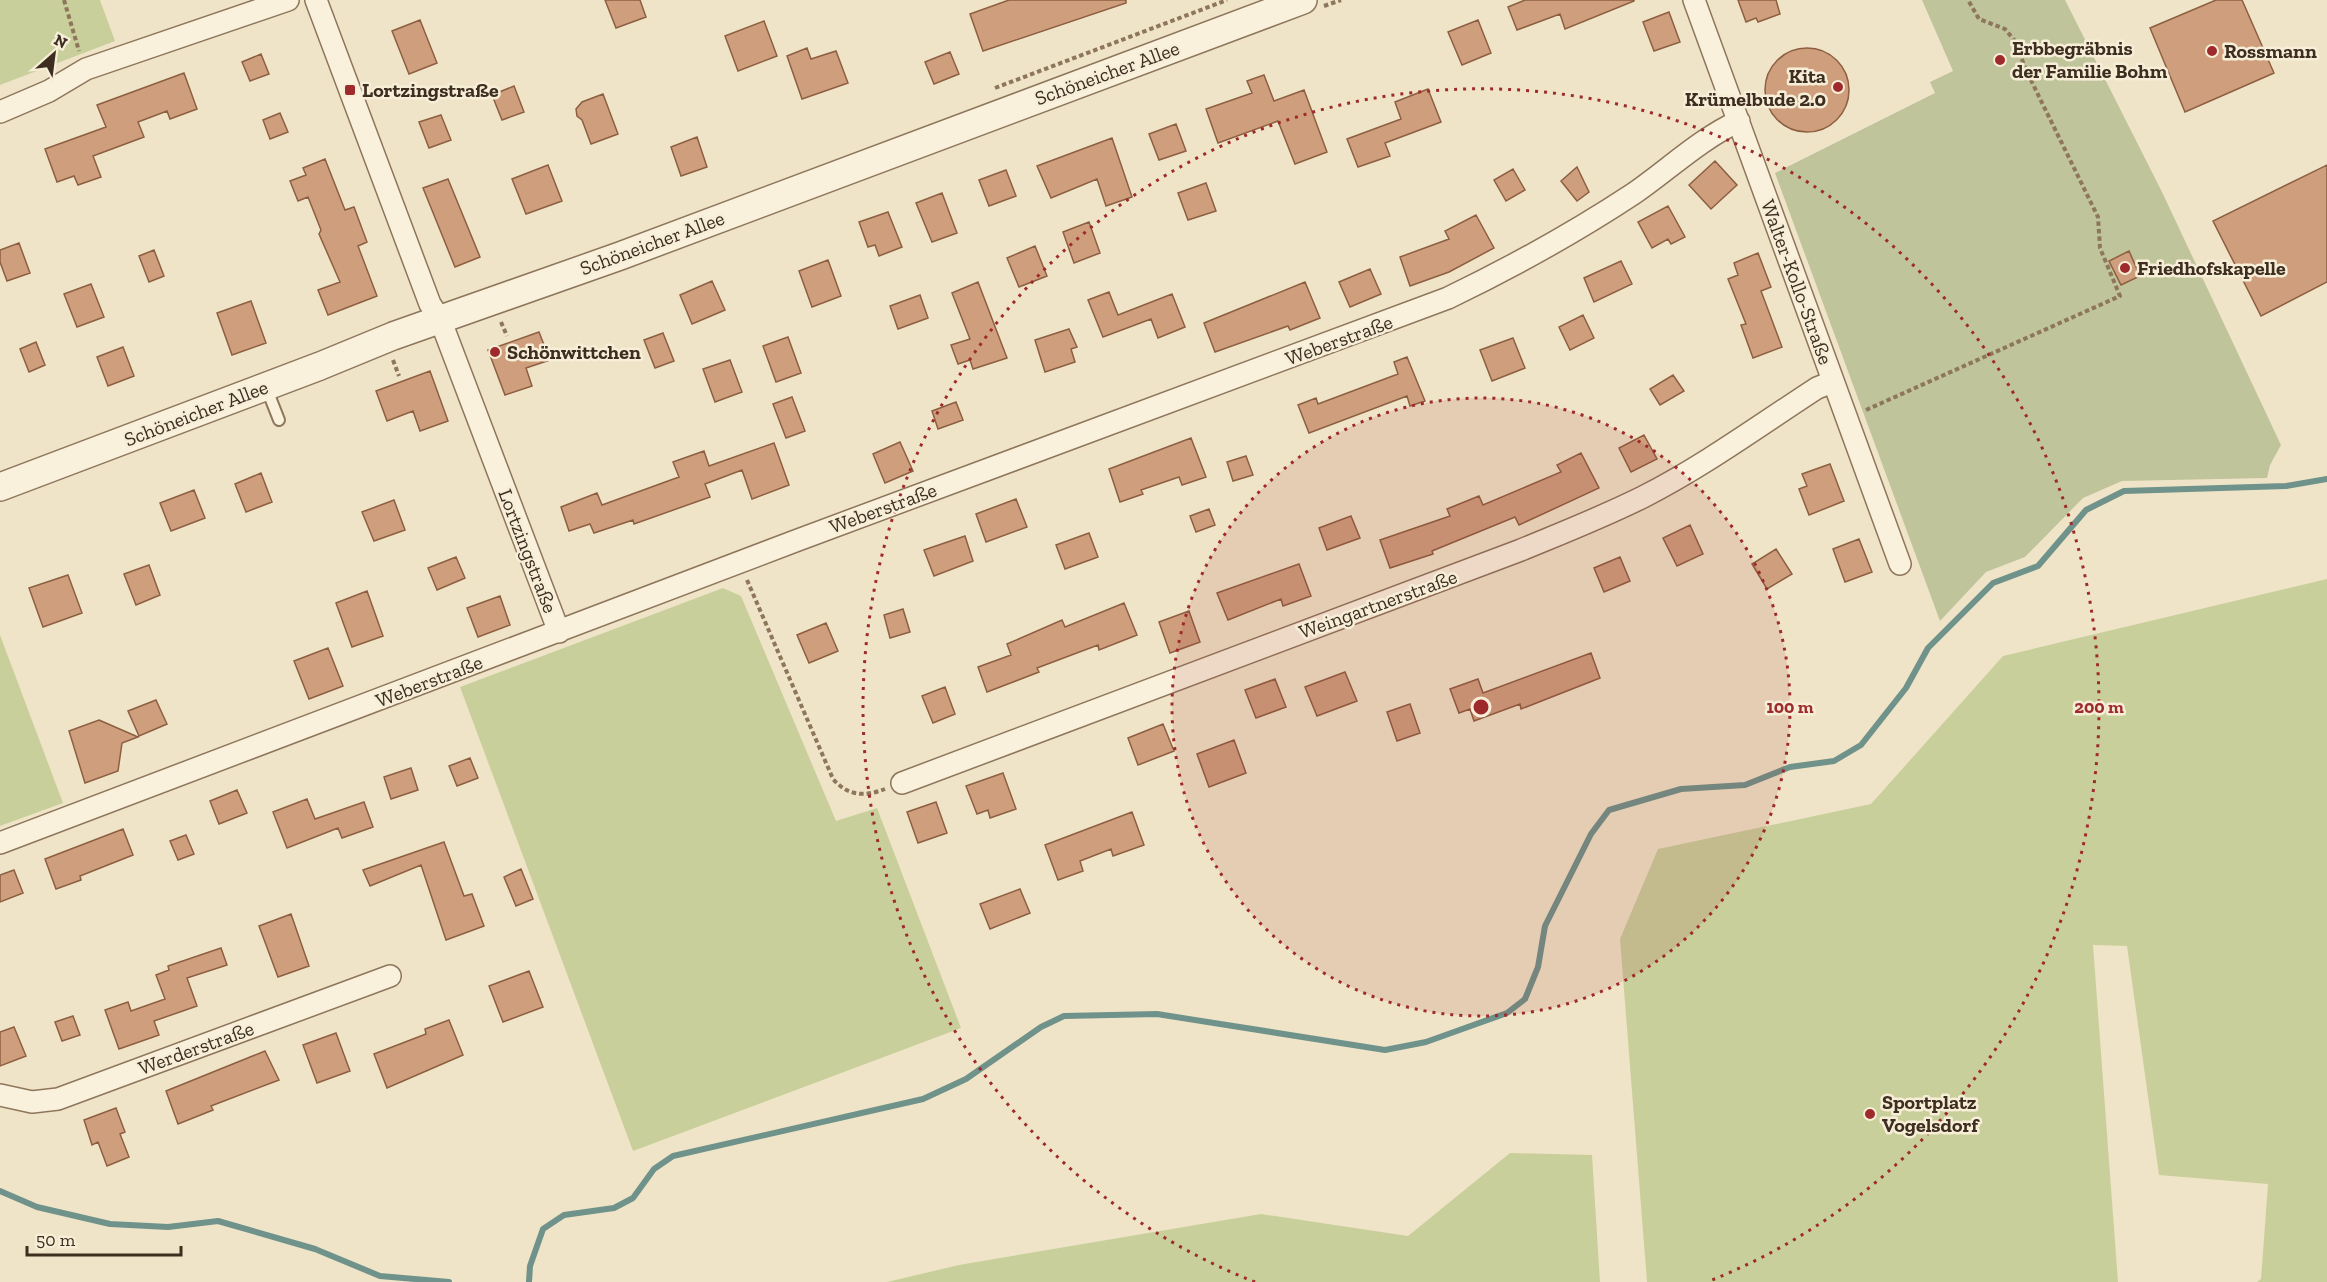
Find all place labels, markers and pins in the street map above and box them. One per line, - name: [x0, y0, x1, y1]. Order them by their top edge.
- place label: Erbbegräbnis der Familie Bohm: [2012, 36, 2168, 83]
- place label: Rossmann: [2224, 39, 2317, 63]
- marker: Rossmann: [2205, 44, 2219, 58]
- marker: Erbbegräbnis der Familie Bohm: [1993, 53, 2007, 67]
- place label: Kita Krümelbude 2.0: [1685, 64, 1826, 111]
- place label: Lortzingstraße: [362, 78, 499, 102]
- marker: Kita Krümelbude 2.0: [1831, 80, 1845, 94]
- marker: Lortzingstraße: [343, 83, 357, 97]
- place label: Friedhofskapelle: [2137, 256, 2286, 280]
- marker: Friedhofskapelle: [2118, 261, 2132, 275]
- place label: Schönwittchen: [507, 340, 641, 364]
- marker: Schönwittchen: [488, 345, 502, 359]
- centre of rings: [1471, 697, 1491, 717]
- place label: Sportplatz Vogelsdorf: [1882, 1090, 1980, 1137]
- marker: Sportplatz Vogelsdorf: [1863, 1107, 1877, 1121]

